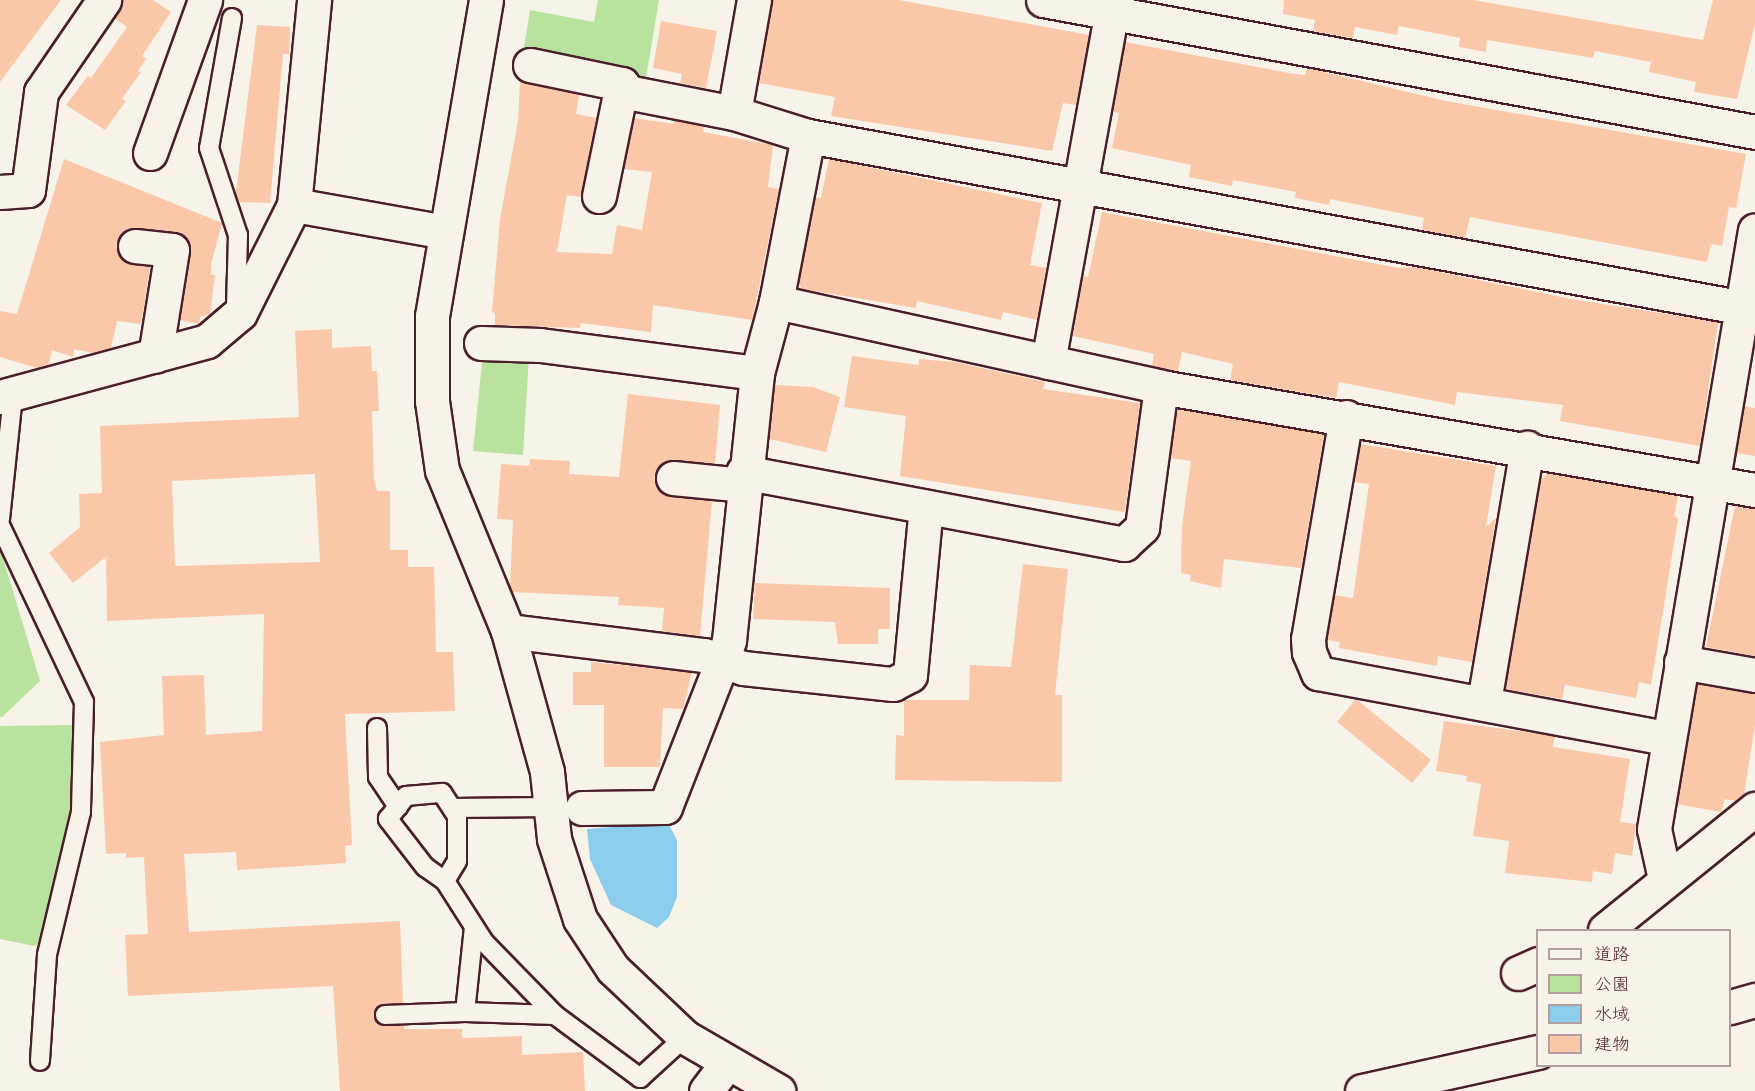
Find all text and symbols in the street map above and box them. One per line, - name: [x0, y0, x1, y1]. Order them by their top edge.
- legend: [1536, 929, 1731, 1067]
- text: 道路: [1594, 943, 1630, 969]
- text: 公園: [1594, 973, 1630, 999]
- text: 水域: [1594, 1003, 1630, 1029]
- text: 建物: [1594, 1033, 1630, 1059]

